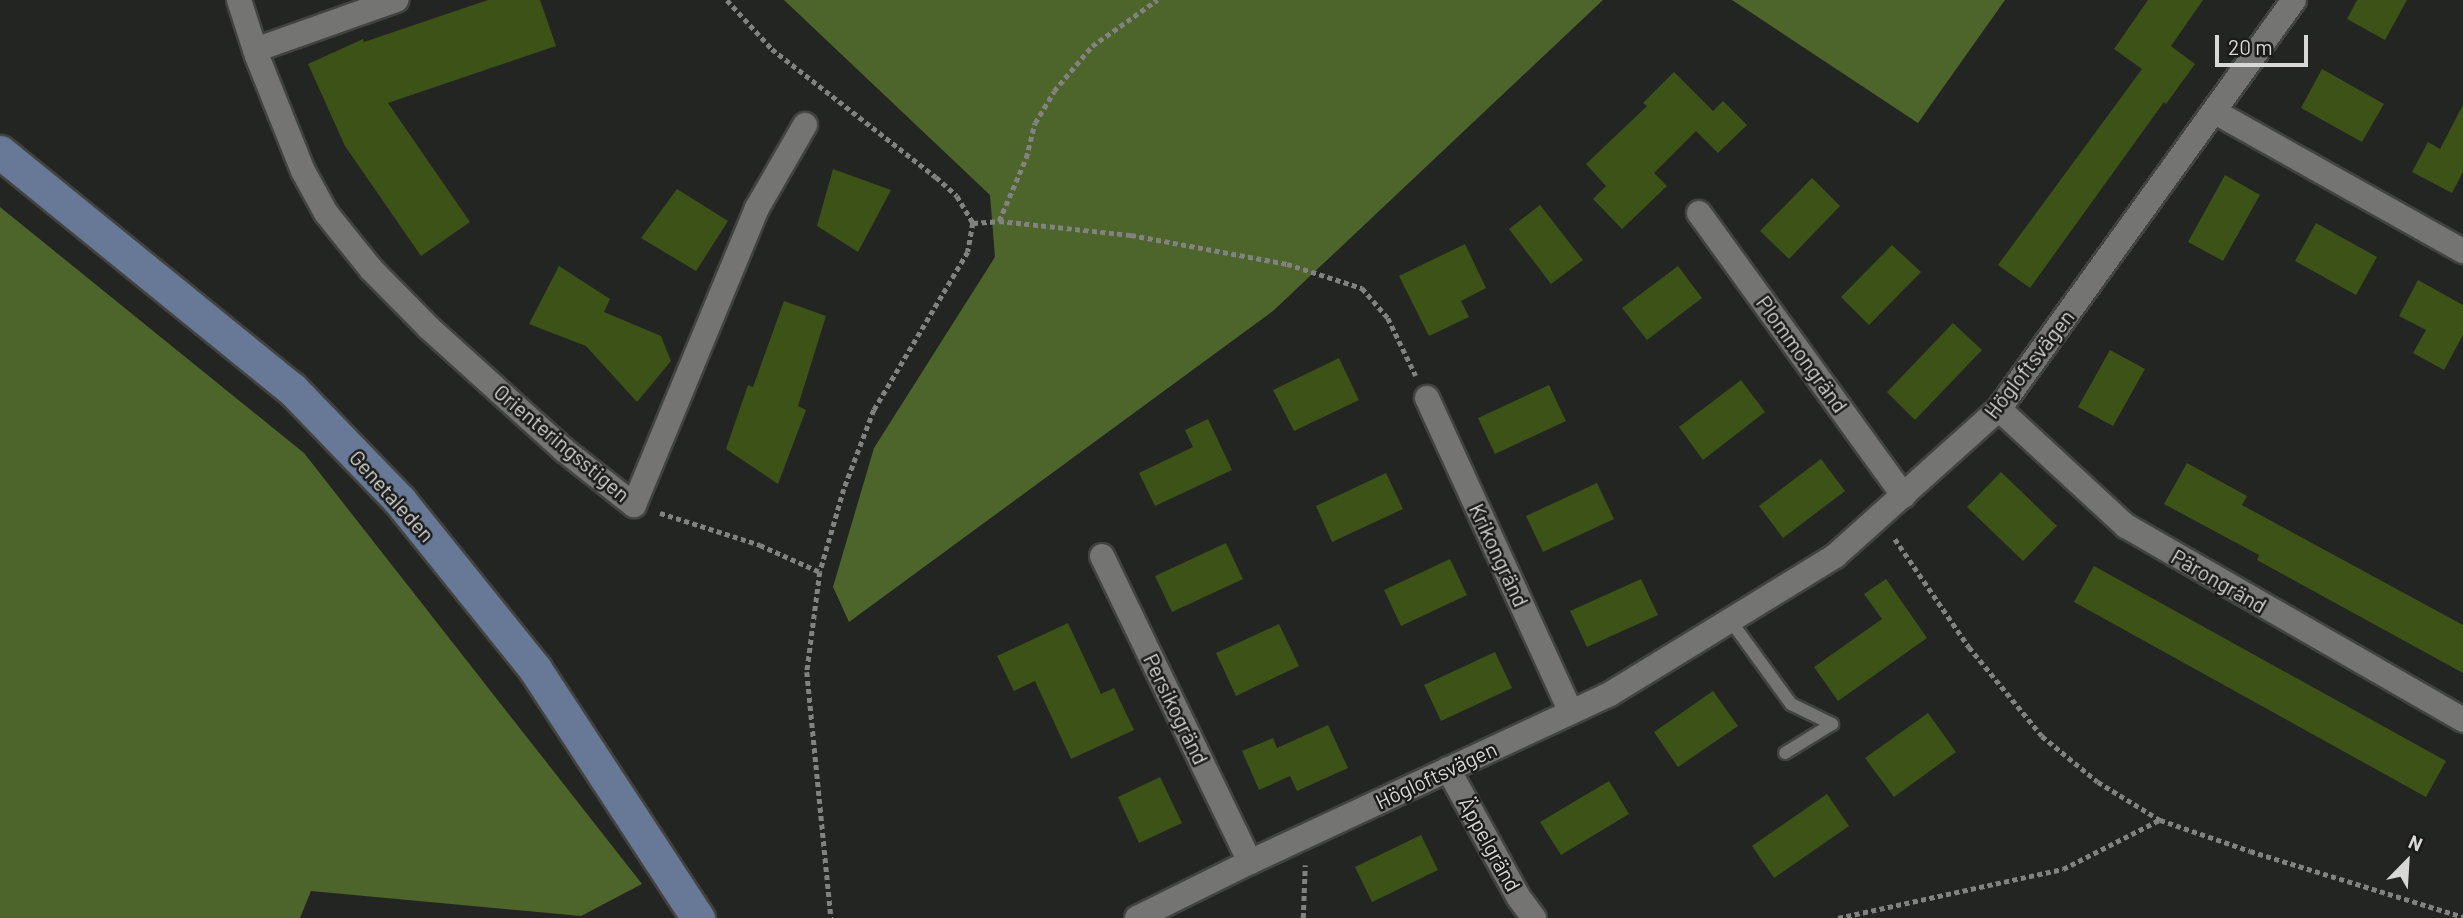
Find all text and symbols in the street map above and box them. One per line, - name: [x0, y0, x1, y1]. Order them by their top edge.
- scale bar: [2218, 21, 2311, 65]
- text: 20 m: [2228, 34, 2273, 59]
- street label: Plommongränd: [1751, 291, 1853, 417]
- street label: Högloftsvägen: [1979, 305, 2079, 423]
- street label: Orienteringsstigen: [489, 379, 635, 507]
- street label: Genetaleden: [344, 445, 440, 547]
- street label: Krikongränd: [1464, 499, 1534, 611]
- street label: Pärongränd: [2167, 544, 2271, 618]
- street label: Persikogränd: [1138, 650, 1214, 768]
- street label: Högloftsvägen: [1371, 736, 1501, 814]
- street label: Äppelgränd: [1454, 792, 1526, 896]
- north arrow: [2372, 827, 2442, 897]
- text: N: [2405, 829, 2426, 855]

